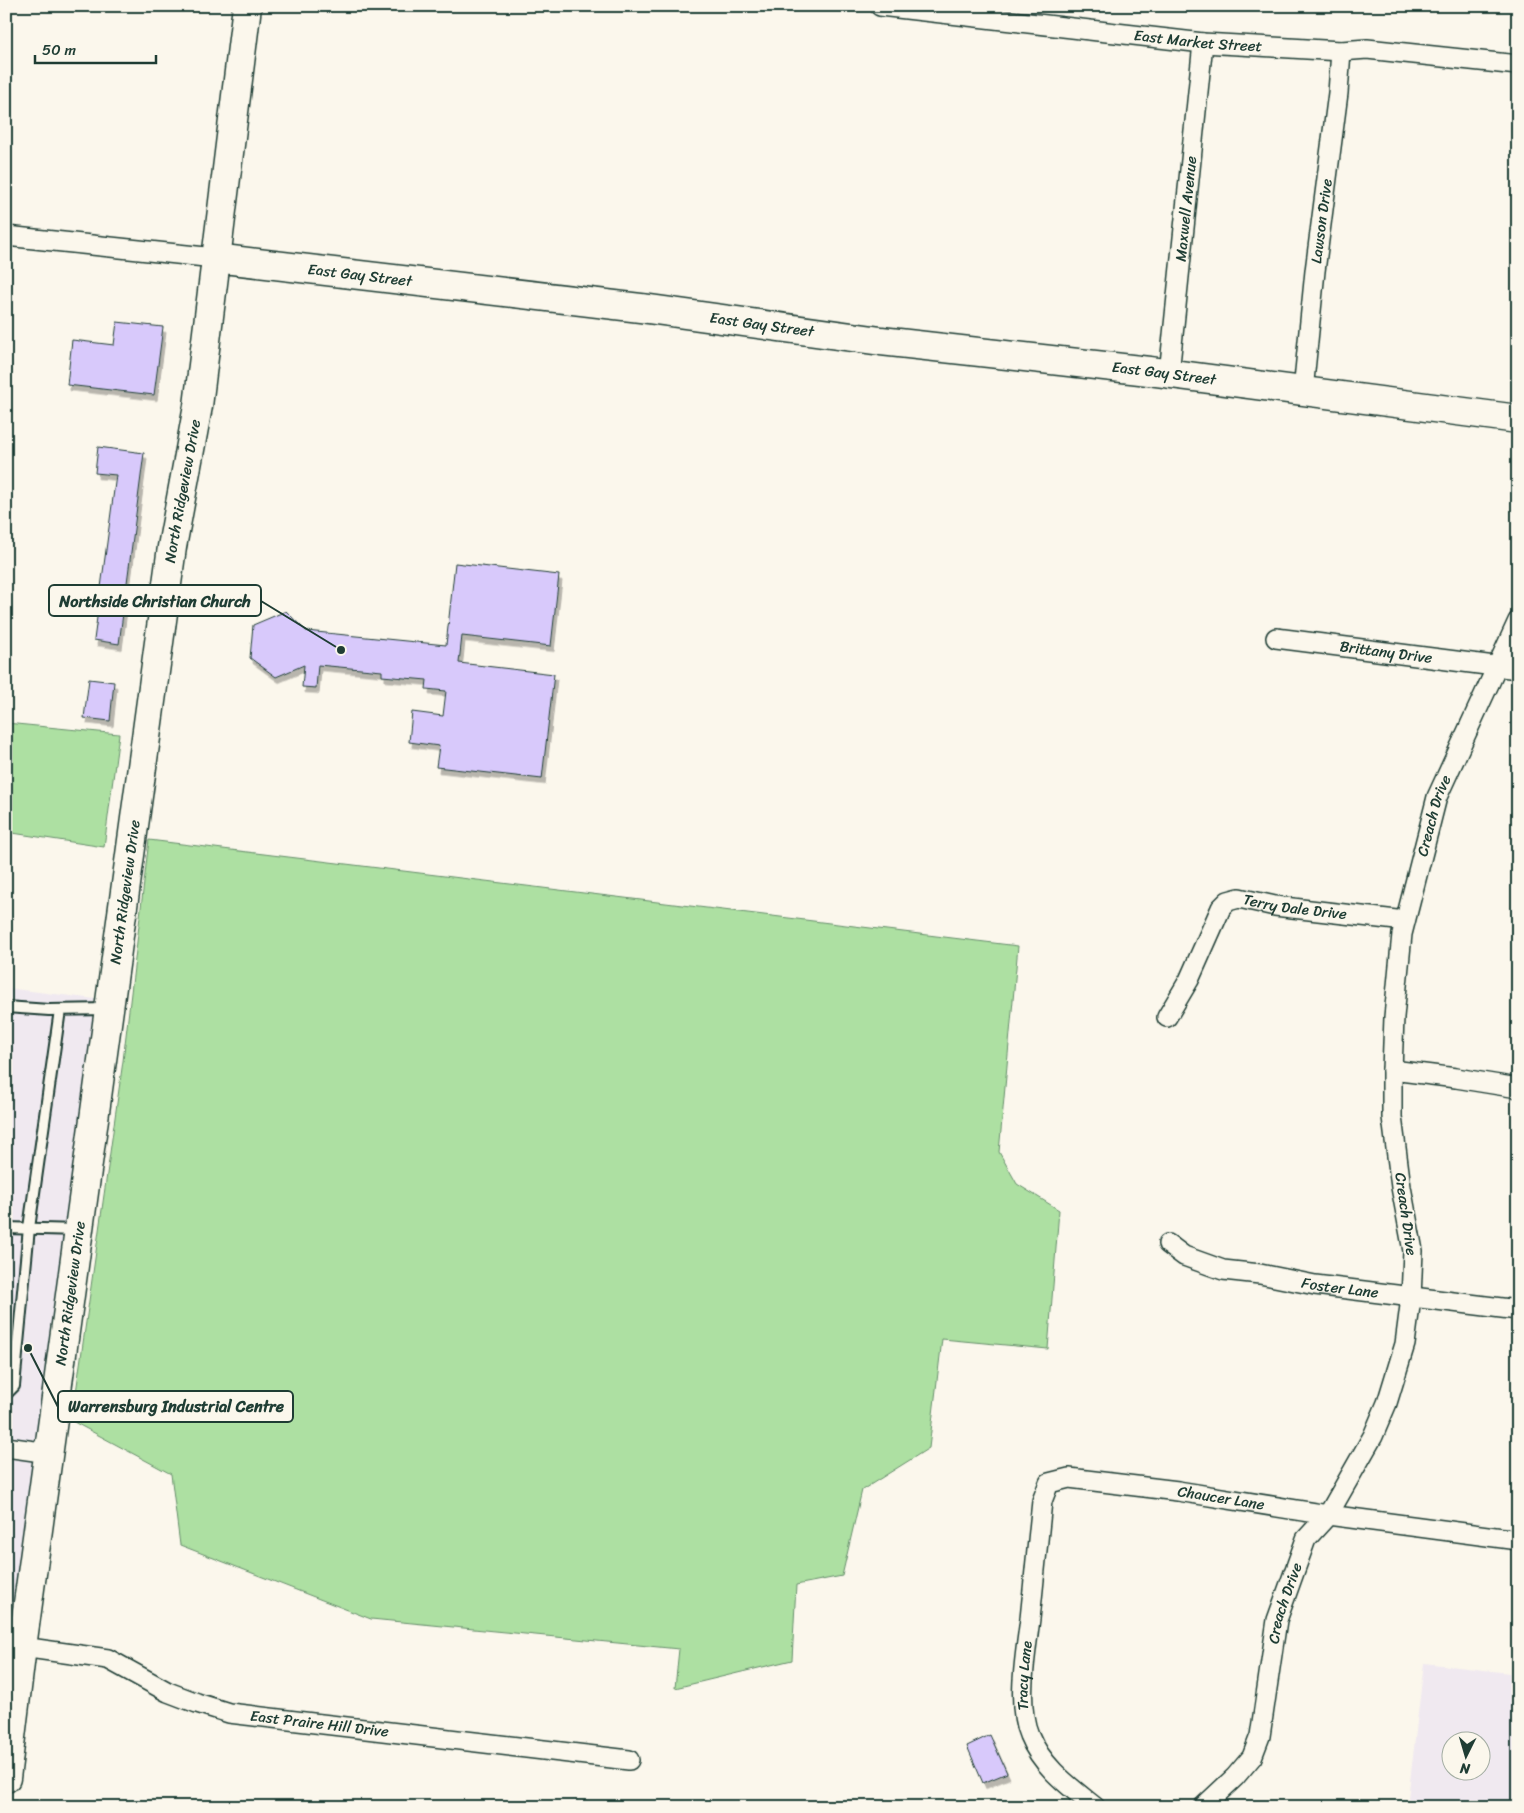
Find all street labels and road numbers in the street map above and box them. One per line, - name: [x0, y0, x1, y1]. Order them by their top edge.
- street label: East Market Street: [1133, 22, 1263, 59]
- street label: Maxwell Avenue: [1168, 155, 1204, 263]
- street label: Lawson Drive: [1303, 177, 1340, 265]
- street label: East Gay Street: [306, 256, 415, 294]
- street label: East Gay Street: [708, 305, 817, 345]
- street label: East Gay Street: [1110, 354, 1219, 393]
- street label: North Ridgeview Drive: [157, 417, 208, 565]
- street label: Brittany Drive: [1338, 633, 1434, 671]
- street label: Creach Drive: [1409, 770, 1459, 859]
- street label: North Ridgeview Drive: [102, 818, 148, 966]
- street label: Terry Dale Drive: [1241, 886, 1349, 927]
- street label: Creach Drive: [1387, 1171, 1425, 1258]
- street label: North Ridgeview Drive: [48, 1219, 93, 1367]
- street label: Foster Lane: [1299, 1270, 1380, 1306]
- street label: Chaucer Lane: [1176, 1478, 1267, 1518]
- street label: Creach Drive: [1261, 1559, 1310, 1645]
- street label: Tracy Lane: [1010, 1639, 1040, 1711]
- street label: East Praire Hill Drive: [249, 1703, 390, 1745]

